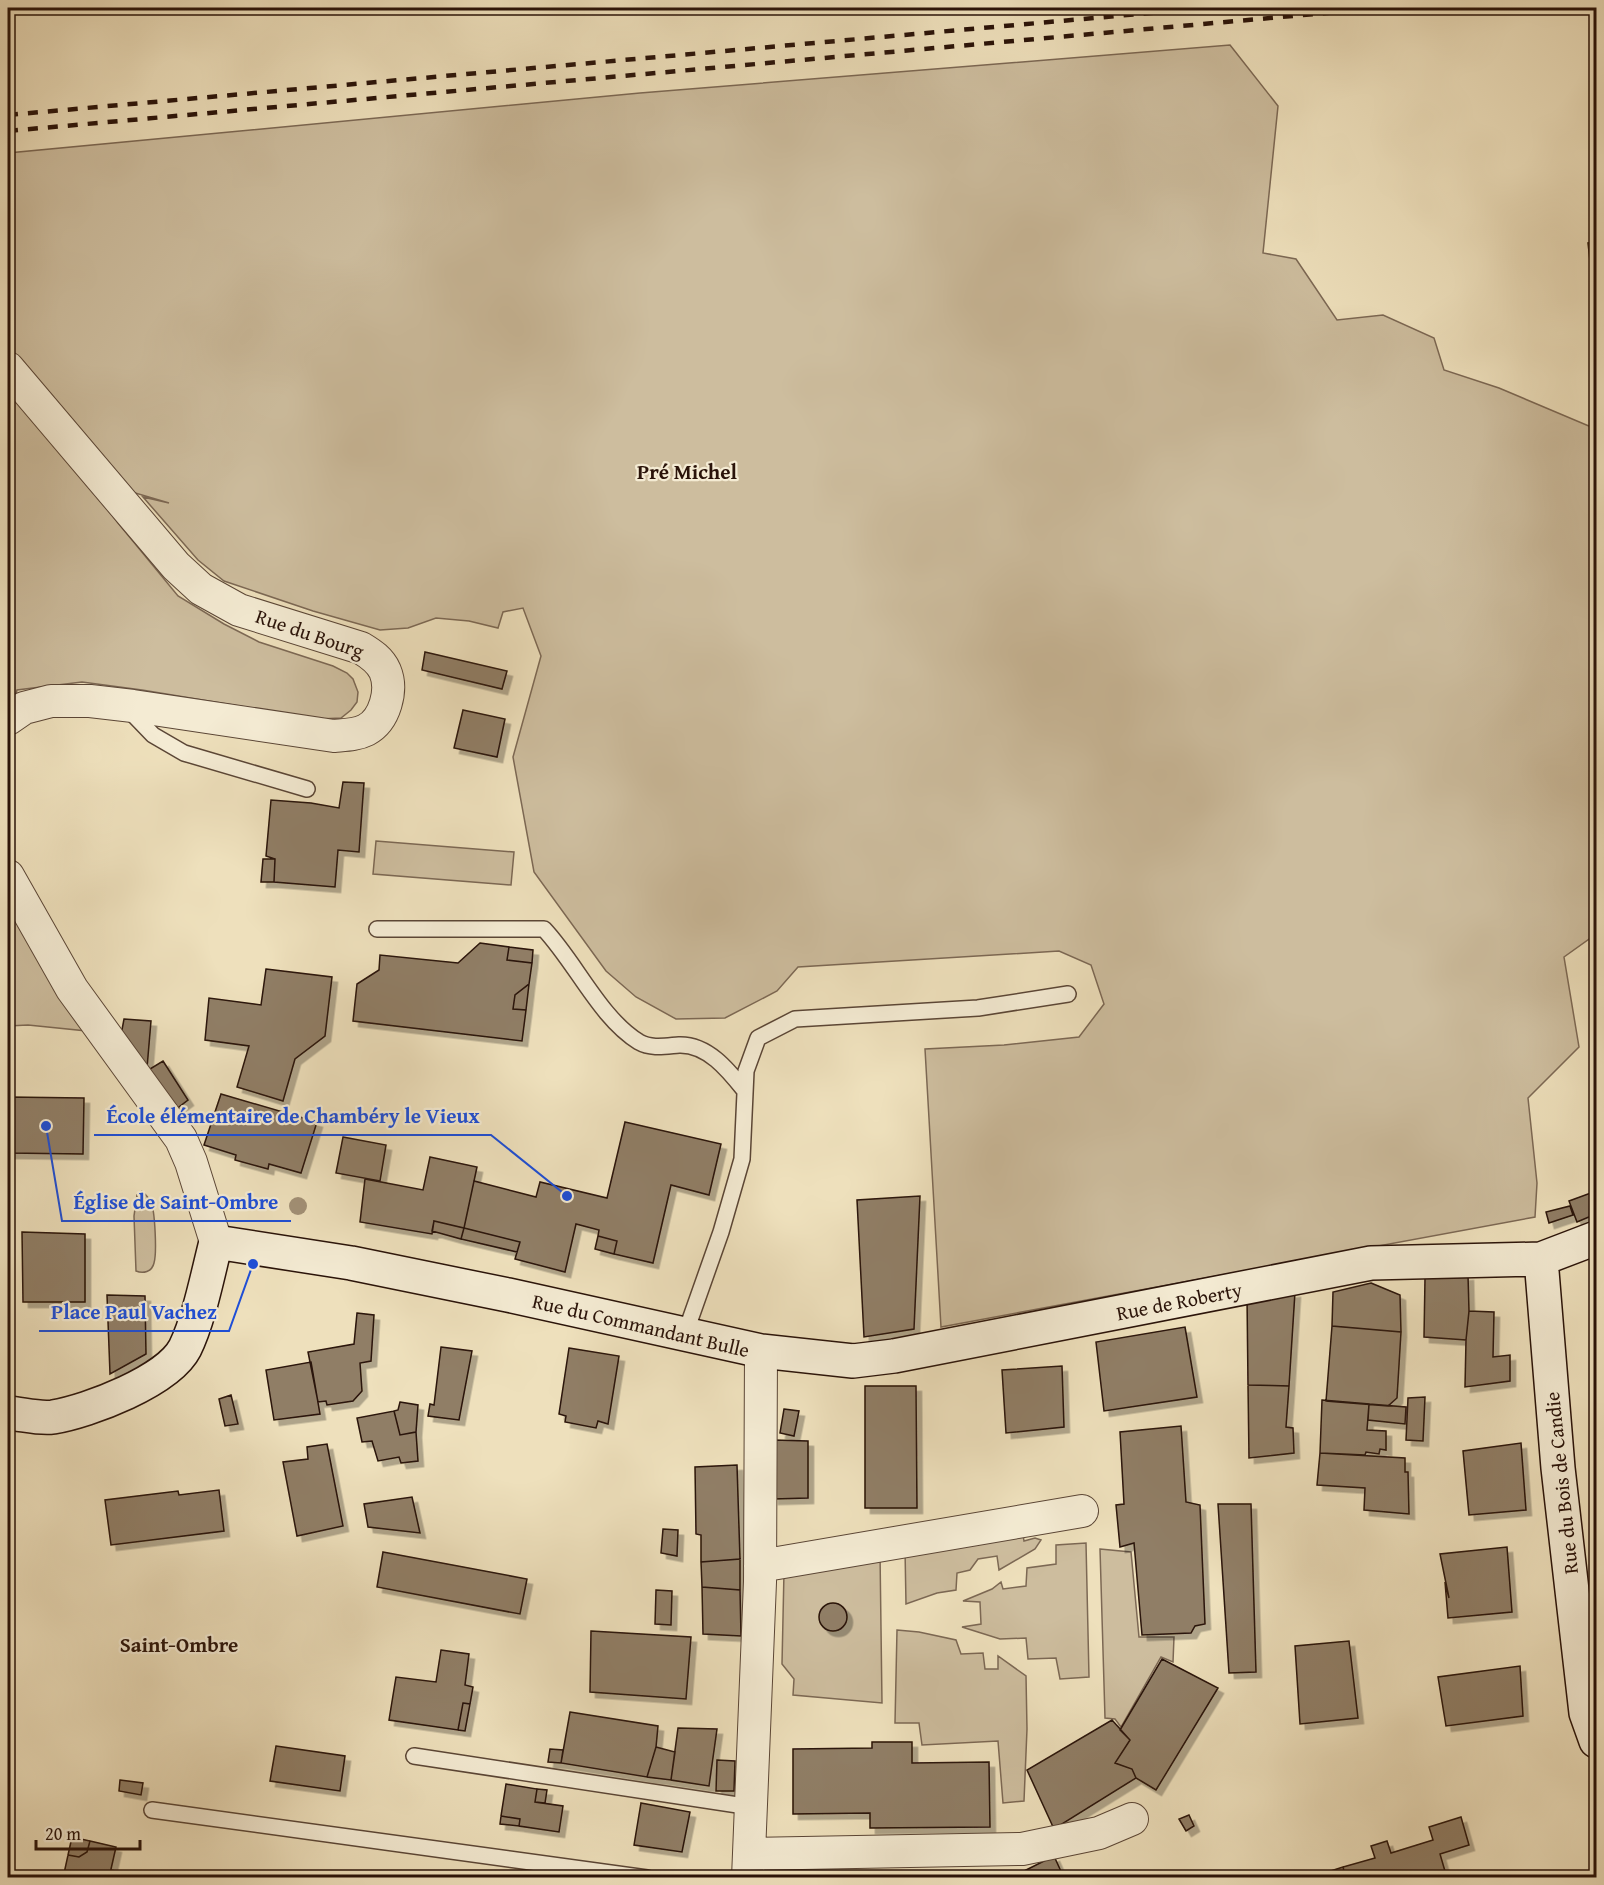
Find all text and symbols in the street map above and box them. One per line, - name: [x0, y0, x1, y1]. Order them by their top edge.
- district label: Pré Michel: [637, 456, 737, 487]
- street label: Rue du Bourg: [252, 601, 368, 665]
- callout: École élémentaire de Chambéry le Vieux: [94, 1096, 491, 1135]
- text: École élémentaire de Chambéry le Vieux: [106, 1100, 480, 1131]
- callout: Église de Saint-Ombre: [62, 1182, 291, 1221]
- text: Église de Saint-Ombre: [74, 1186, 278, 1217]
- street label: Rue de Roberty: [1114, 1275, 1244, 1327]
- street label: Rue du Commandant Bulle: [530, 1286, 752, 1364]
- callout: Place Paul Vachez: [39, 1292, 229, 1331]
- text: Place Paul Vachez: [51, 1296, 217, 1327]
- street label: Rue du Bois de Candie: [1537, 1390, 1585, 1576]
- district label: Saint-Ombre: [120, 1629, 238, 1660]
- scale bar: [36, 1813, 140, 1851]
- text: 20 m: [45, 1820, 81, 1847]

